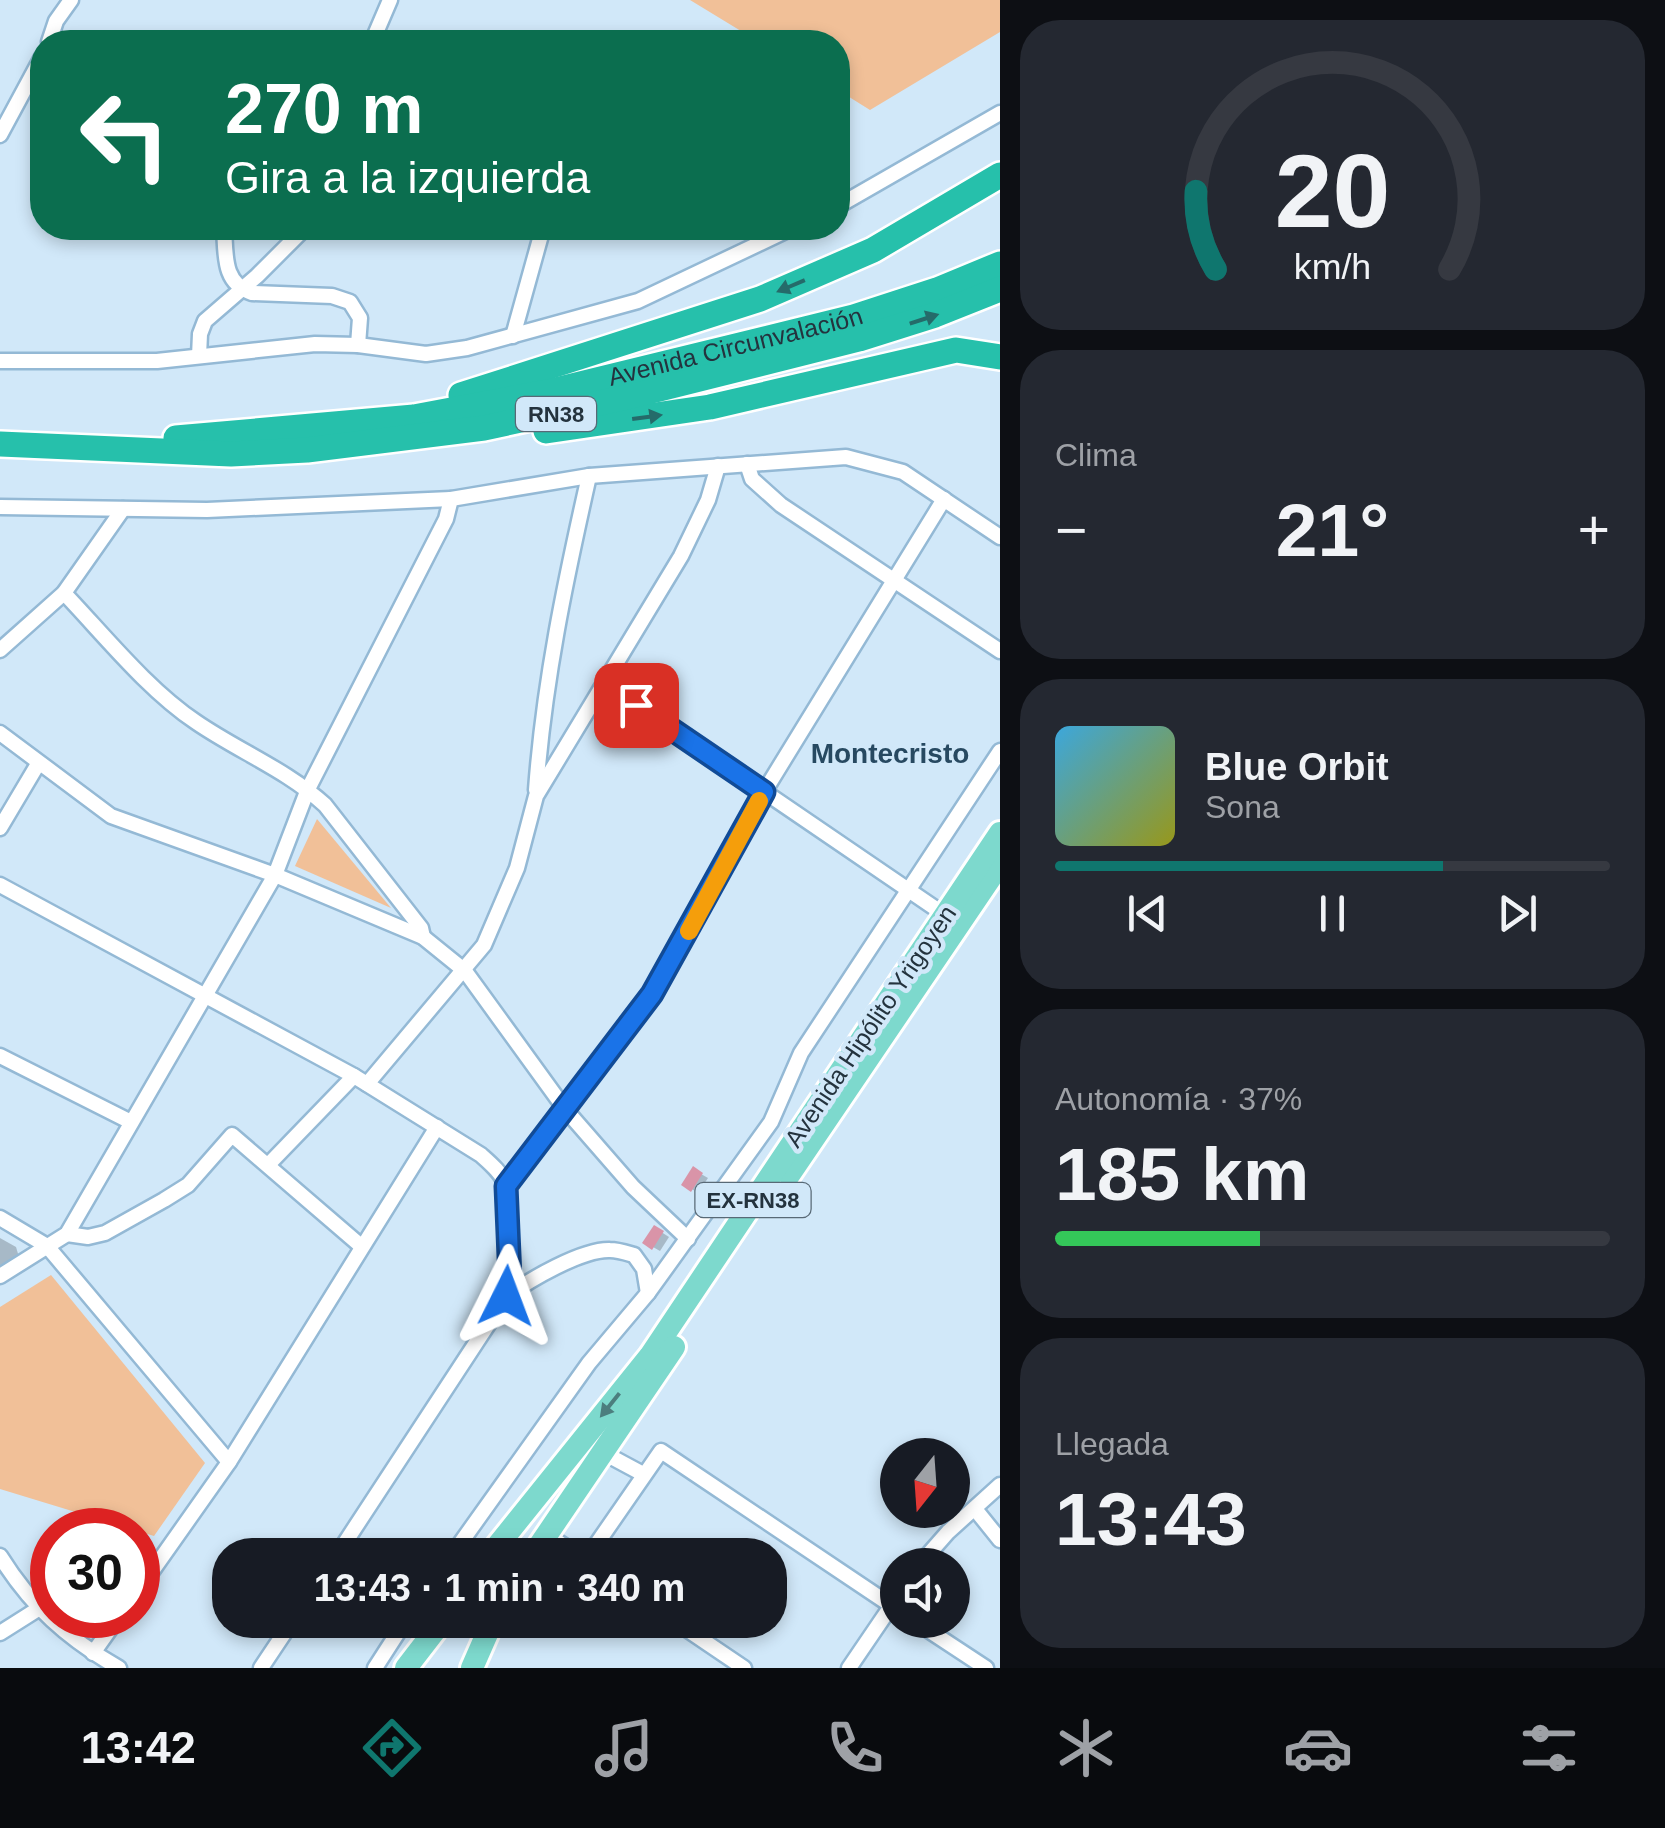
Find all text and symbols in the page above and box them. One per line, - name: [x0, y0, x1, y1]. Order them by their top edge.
- icon: left: [60, 70, 190, 200]
- text: 270 m: [225, 70, 423, 148]
- text: 20: [1275, 133, 1390, 249]
- text: Gira a la izquierda: [225, 152, 590, 203]
- text: km/h: [1294, 247, 1371, 287]
- one-way arrow: [776, 279, 806, 295]
- street label: Avenida Circunvalación: [605, 301, 866, 391]
- one-way arrow: [909, 310, 939, 325]
- road number: RN38: [516, 397, 596, 431]
- one-way arrow: [632, 409, 664, 425]
- text: Clima: [1055, 437, 1137, 473]
- text: 21°: [1276, 488, 1389, 572]
- text: −: [1055, 499, 1087, 561]
- text: +: [1578, 499, 1610, 561]
- pin: [594, 663, 679, 748]
- icon: arrive: [609, 678, 664, 733]
- district label: Montecristo: [811, 738, 969, 769]
- text: Blue Orbit: [1205, 746, 1389, 788]
- text: Sona: [1205, 789, 1280, 825]
- icon: previous: [1120, 886, 1175, 941]
- icon: pause: [1305, 886, 1360, 941]
- icon: next: [1490, 886, 1545, 941]
- street label: Avenida Hipólito Yrigoyen: [779, 900, 961, 1152]
- text: Autonomía · 37%: [1055, 1081, 1302, 1117]
- text: 185 km: [1055, 1132, 1309, 1216]
- road number: EX-RN38: [696, 1183, 810, 1217]
- position arrow: [454, 1244, 558, 1348]
- one-way arrow: [600, 1392, 621, 1417]
- text: Llegada: [1055, 1426, 1169, 1462]
- north arrow: [880, 1438, 970, 1528]
- map controls: [880, 1438, 970, 1638]
- text: 13:43: [1055, 1477, 1247, 1561]
- speed limit sign: 30: [30, 1508, 160, 1638]
- button: sound: [880, 1548, 970, 1638]
- text: 13:43 · 1 min · 340 m: [314, 1567, 685, 1609]
- icon: directions: [357, 1713, 427, 1783]
- icon: music: [589, 1713, 659, 1783]
- icon: phone: [820, 1713, 890, 1783]
- icon: climate: [1051, 1713, 1121, 1783]
- icon: car: [1283, 1713, 1353, 1783]
- icon: filters: [1514, 1713, 1584, 1783]
- text: 13:42: [81, 1722, 196, 1773]

